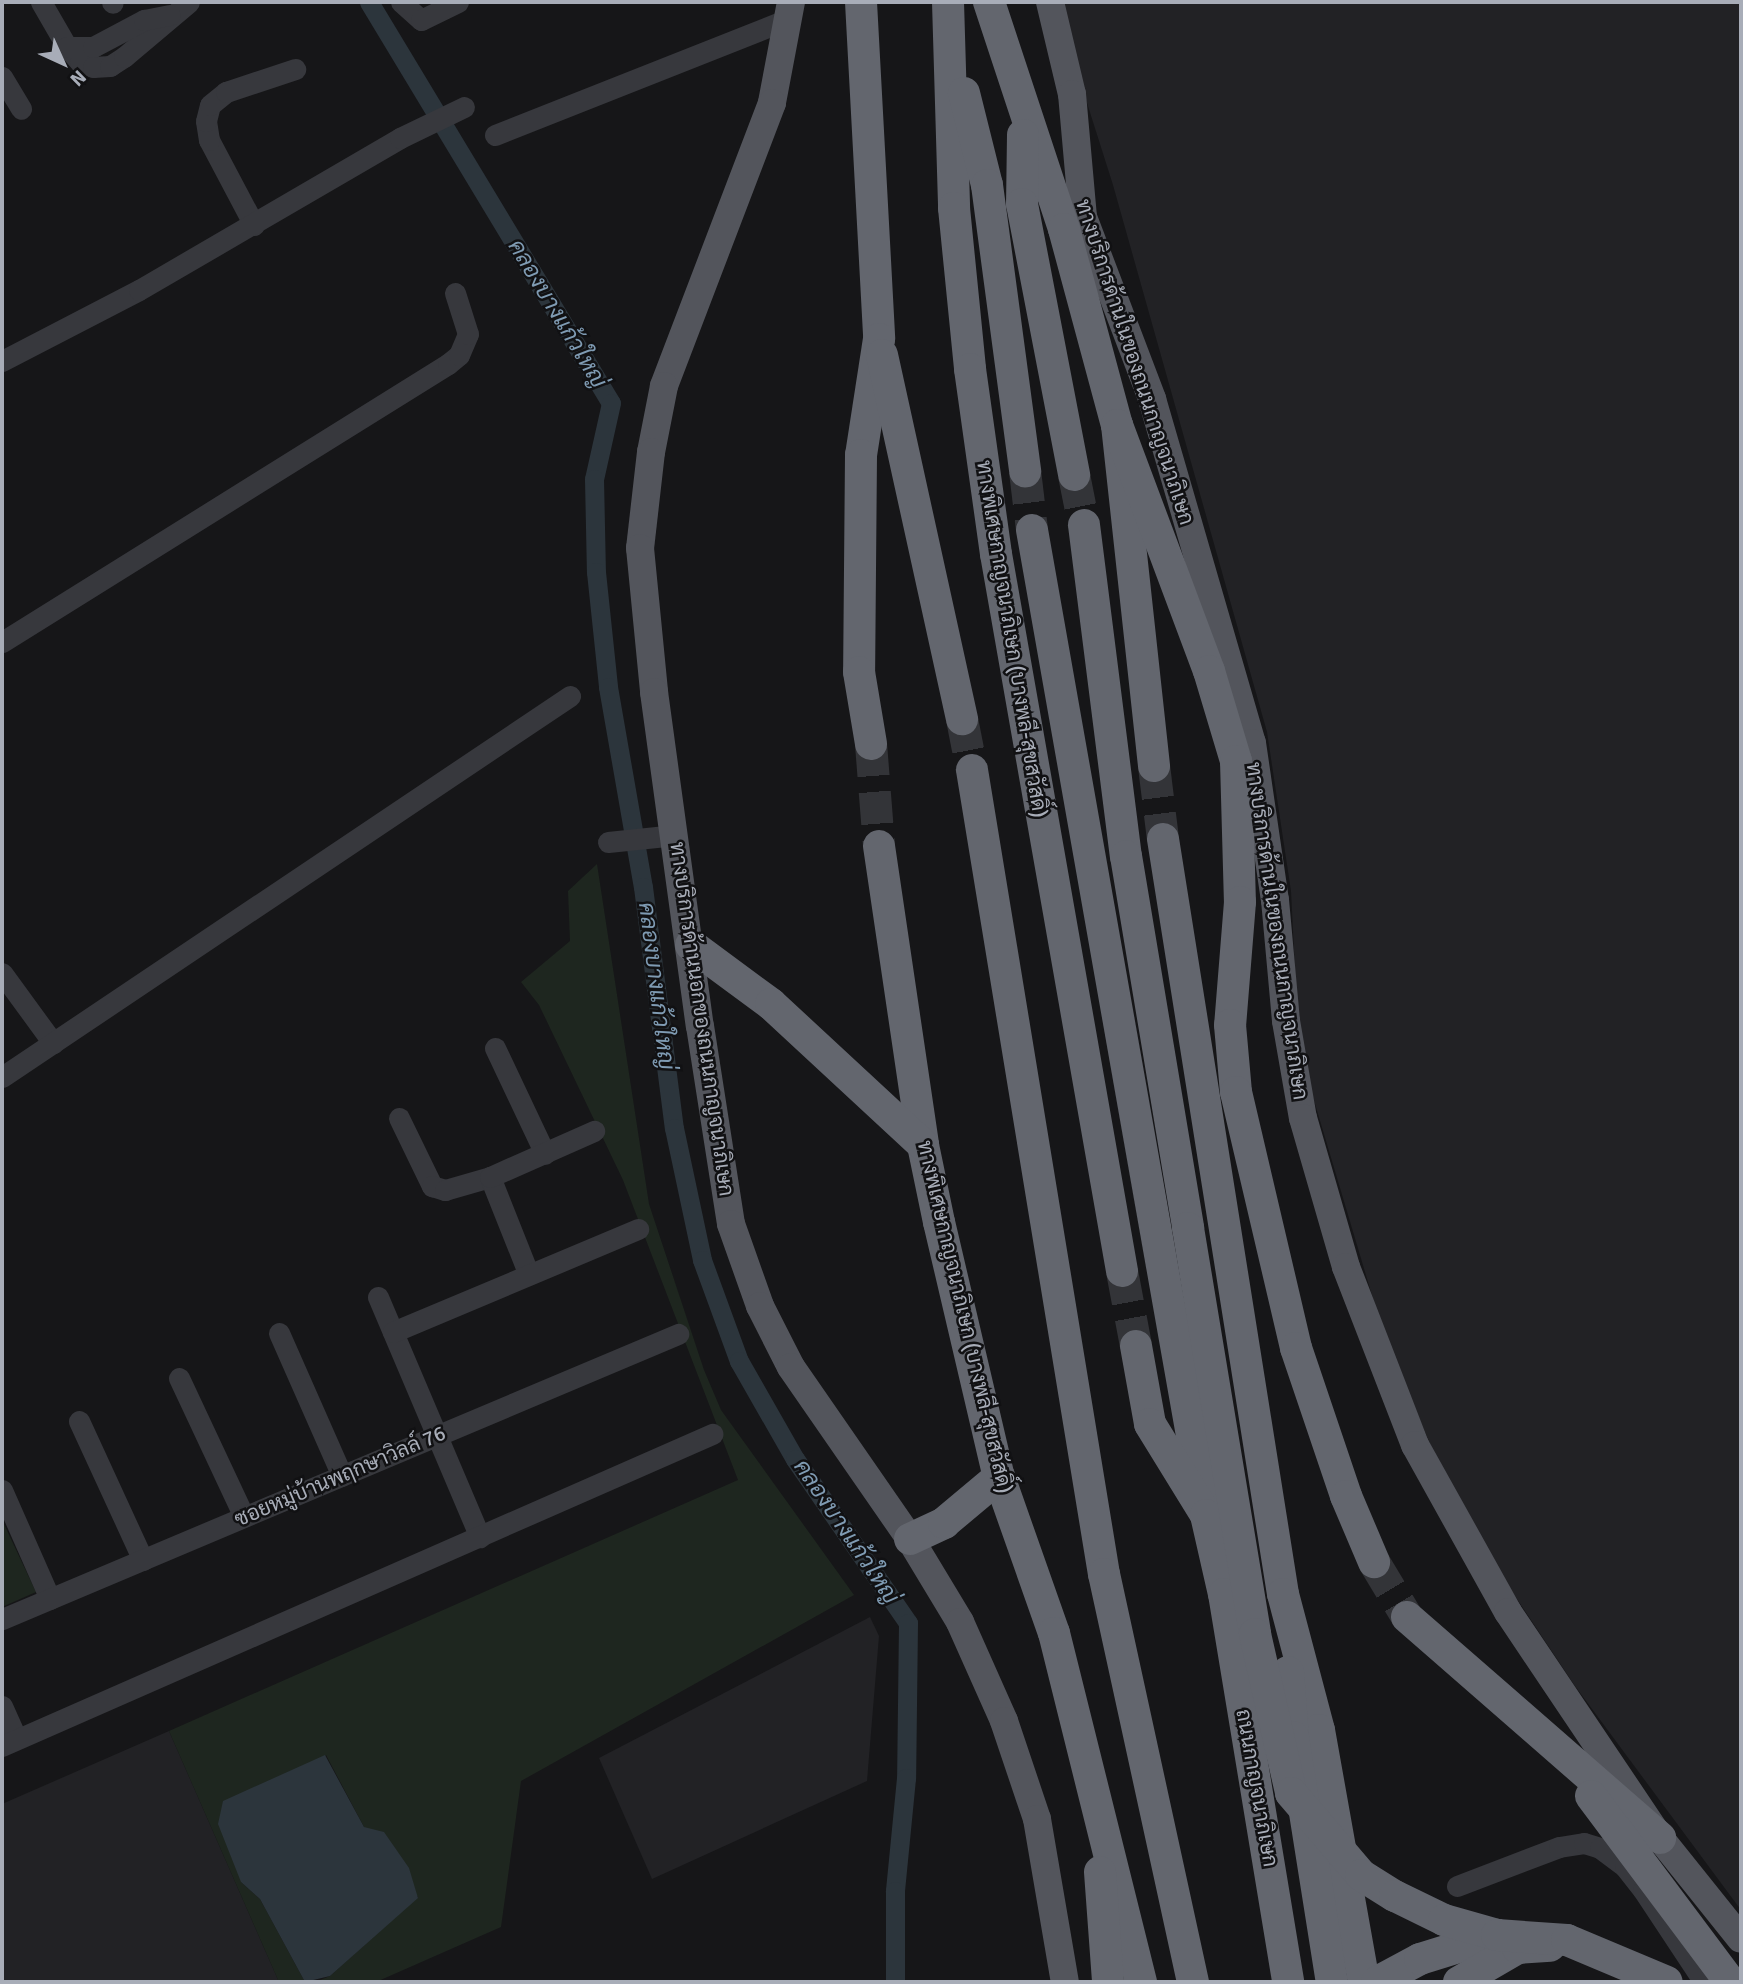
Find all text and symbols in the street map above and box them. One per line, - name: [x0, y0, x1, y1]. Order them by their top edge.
- north arrow: [28, 28, 98, 98]
- text: N: [65, 65, 91, 91]
- street label: ทางบริการด้านในของถนนกาญจนาภิเษก: [1070, 196, 1200, 528]
- water label: คลองบางแก้วใหญ่: [502, 235, 612, 393]
- street label: ทางพิเศษกาญจนาภิเษก (บางพลี-สุขสวัสดิ์): [971, 459, 1053, 819]
- street label: ทางบริการด้านในของถนนกาญจนาภิเษก: [1241, 760, 1313, 1102]
- street label: ทางบริการด้านนอกของถนนกาญจนาภิเษก: [665, 840, 739, 1198]
- water label: คลองบางแก้วใหญ่: [632, 901, 680, 1071]
- street label: ทางพิเศษกาญจนาภิเษก (บางพลี-สุขสวัสดิ์): [912, 1138, 1018, 1496]
- street label: ซอยหมู่บ้านพฤกษาวิลล์ 76: [231, 1420, 449, 1532]
- water label: คลองบางแก้วใหญ่: [787, 1454, 905, 1610]
- street label: ถนนกาญจนาภิเษก: [1231, 1707, 1283, 1869]

